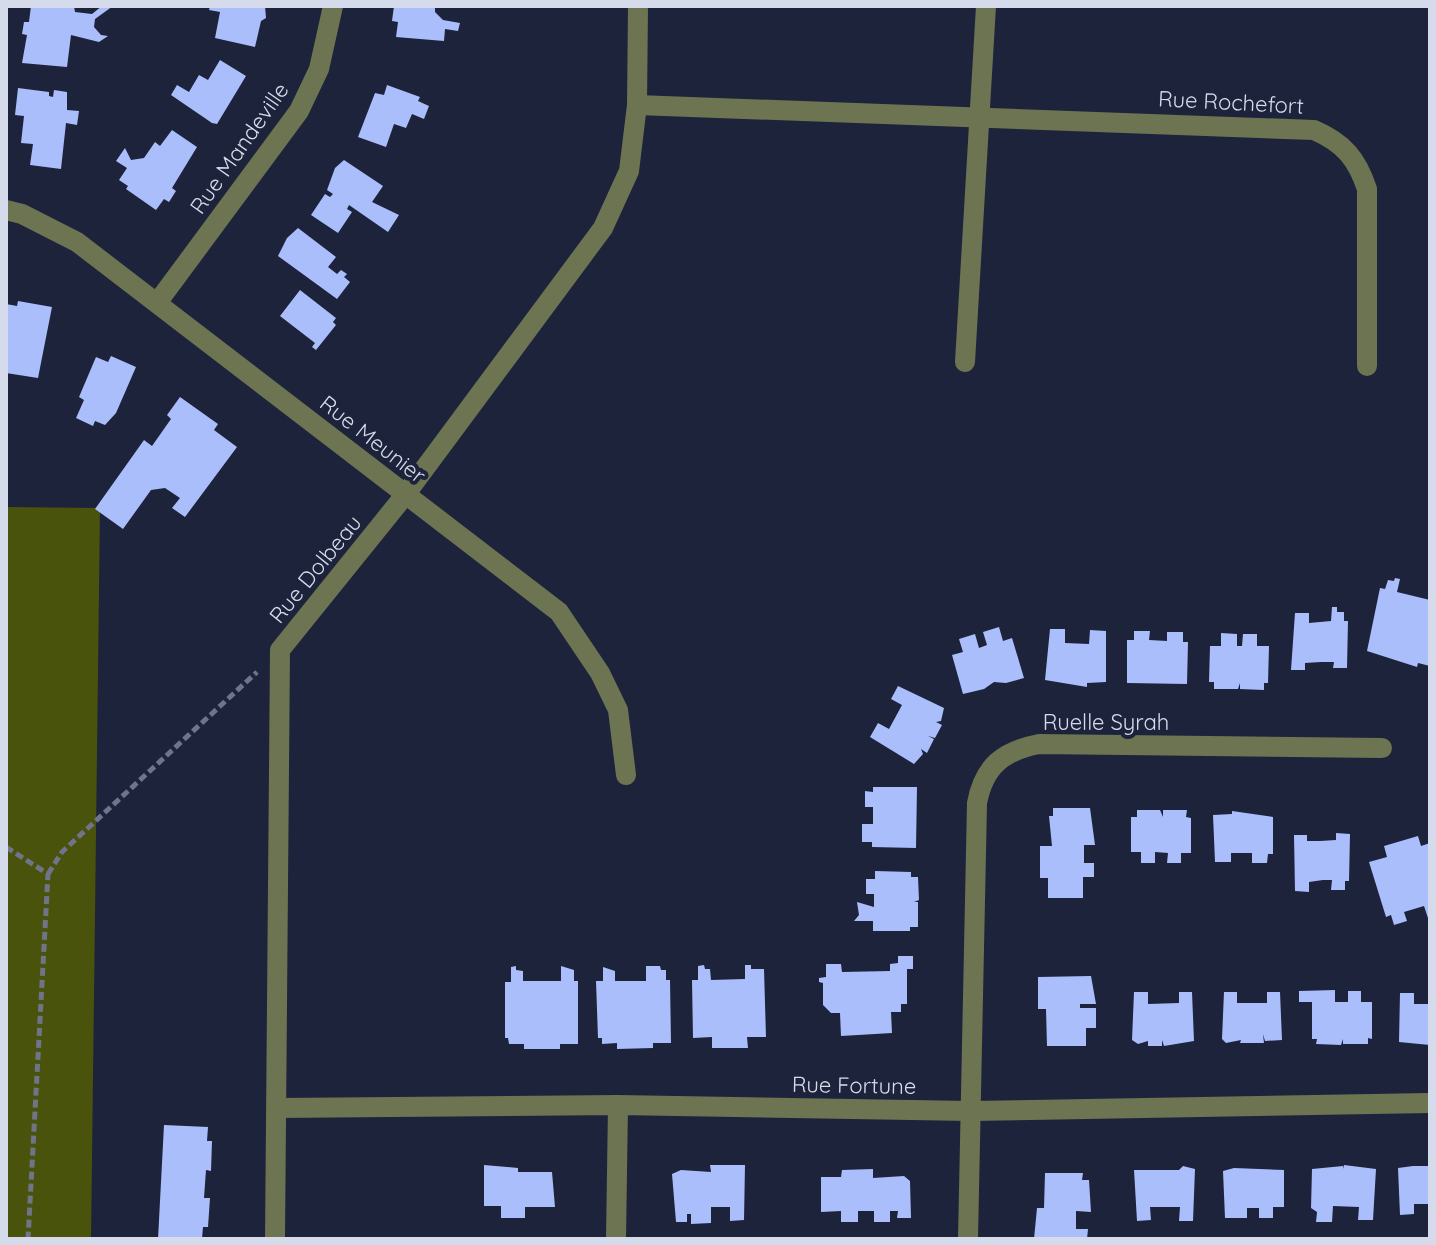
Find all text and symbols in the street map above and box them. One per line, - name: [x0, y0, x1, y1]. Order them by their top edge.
- street label: Rue Mandeville: [183, 77, 295, 219]
- street label: Rue Rochefort: [1157, 84, 1305, 120]
- street label: Rue Meunier: [314, 389, 432, 489]
- street label: Rue Dolbeau: [263, 509, 367, 629]
- street label: Ruelle Syrah: [1043, 708, 1169, 736]
- street label: Rue Fortune: [792, 1070, 916, 1100]

